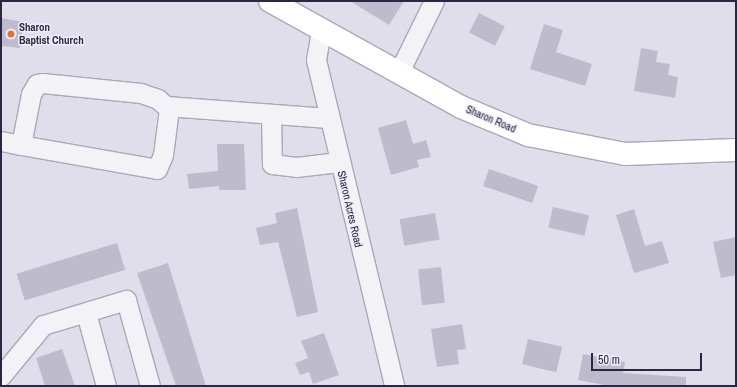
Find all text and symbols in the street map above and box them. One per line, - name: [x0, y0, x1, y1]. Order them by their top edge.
- place label: Sharon Baptist Church: [19, 21, 84, 47]
- marker: Sharon Baptist Church: [6, 29, 16, 39]
- street label: Sharon Road: [464, 103, 518, 135]
- street label: Sharon Acres Road: [335, 169, 365, 249]
- scale bar: [593, 345, 704, 371]
- text: 50 m: [598, 352, 620, 368]

